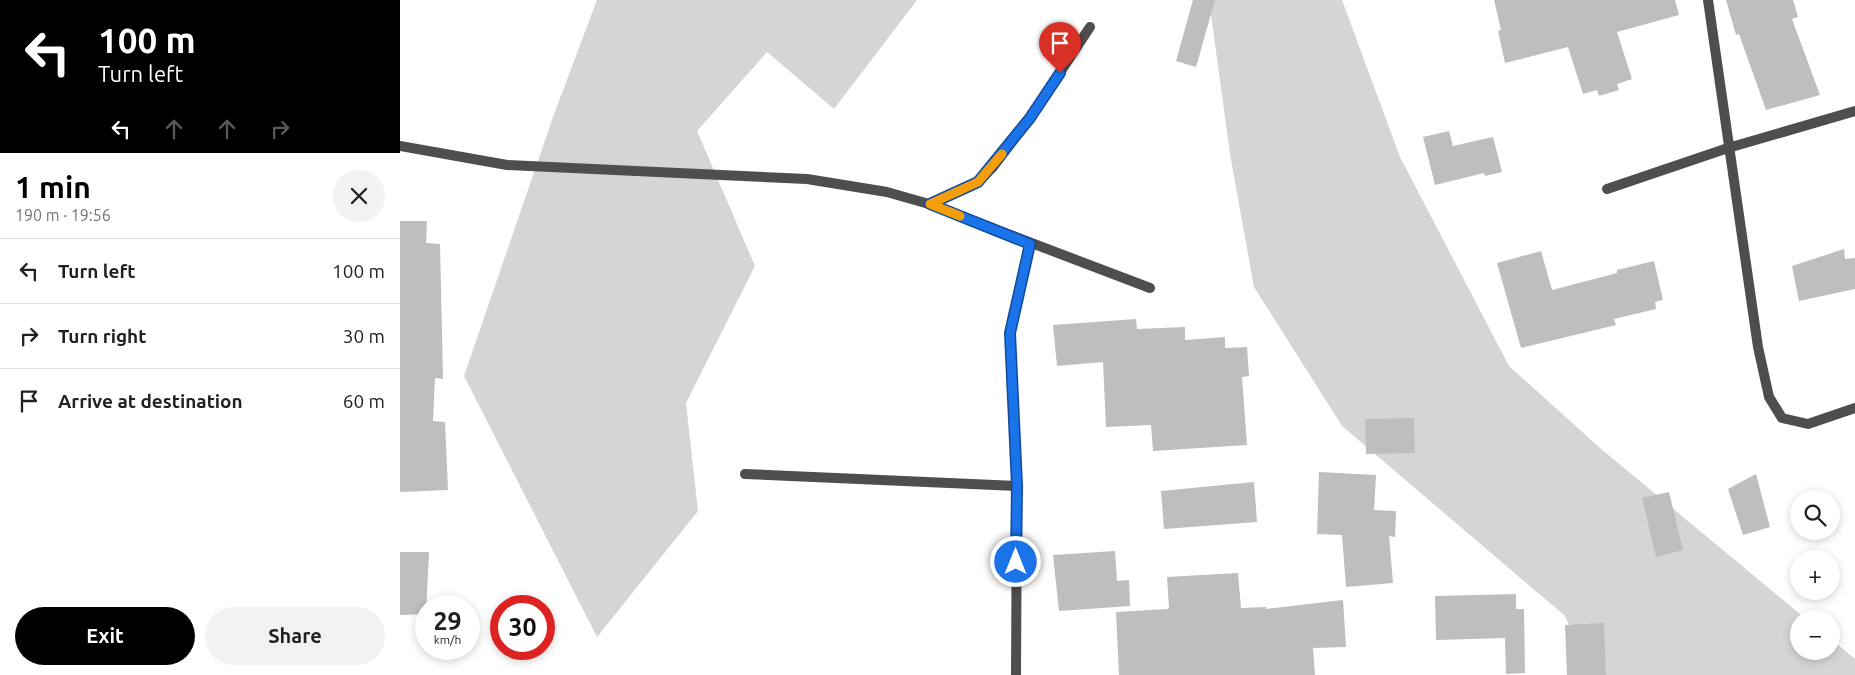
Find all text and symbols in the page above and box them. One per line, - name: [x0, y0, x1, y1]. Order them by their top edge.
- icon: left: [15, 20, 80, 85]
- text: 100 m: [98, 20, 196, 60]
- pin: [1039, 22, 1081, 73]
- icon: arrive: [1046, 29, 1074, 57]
- text: Turn left: [98, 61, 183, 86]
- icon: left: [107, 115, 135, 143]
- icon: ahead: [160, 115, 188, 143]
- icon: ahead: [213, 115, 241, 143]
- icon: right: [266, 115, 294, 143]
- text: 1 min: [15, 170, 91, 204]
- button: close: [333, 170, 385, 222]
- text: 190 m · 19:56: [15, 206, 111, 224]
- icon: left: [15, 257, 43, 285]
- text: Turn left: [58, 260, 136, 282]
- text: 100 m: [332, 260, 385, 282]
- icon: right: [15, 322, 43, 350]
- text: Turn right: [58, 325, 146, 347]
- text: 30 m: [343, 325, 385, 347]
- icon: arrive: [15, 387, 43, 415]
- text: Arrive at destination: [58, 390, 243, 412]
- text: 60 m: [343, 390, 385, 412]
- map controls: [1790, 490, 1840, 660]
- button: search: [1790, 490, 1840, 540]
- position arrow: [989, 535, 1041, 587]
- button: +: [1790, 550, 1840, 600]
- speed limit sign: 30: [490, 595, 555, 660]
- button: Exit: [15, 607, 195, 665]
- button: Share: [205, 607, 385, 665]
- text: 29: [433, 607, 462, 635]
- button: −: [1790, 610, 1840, 660]
- text: km/h: [434, 633, 461, 646]

